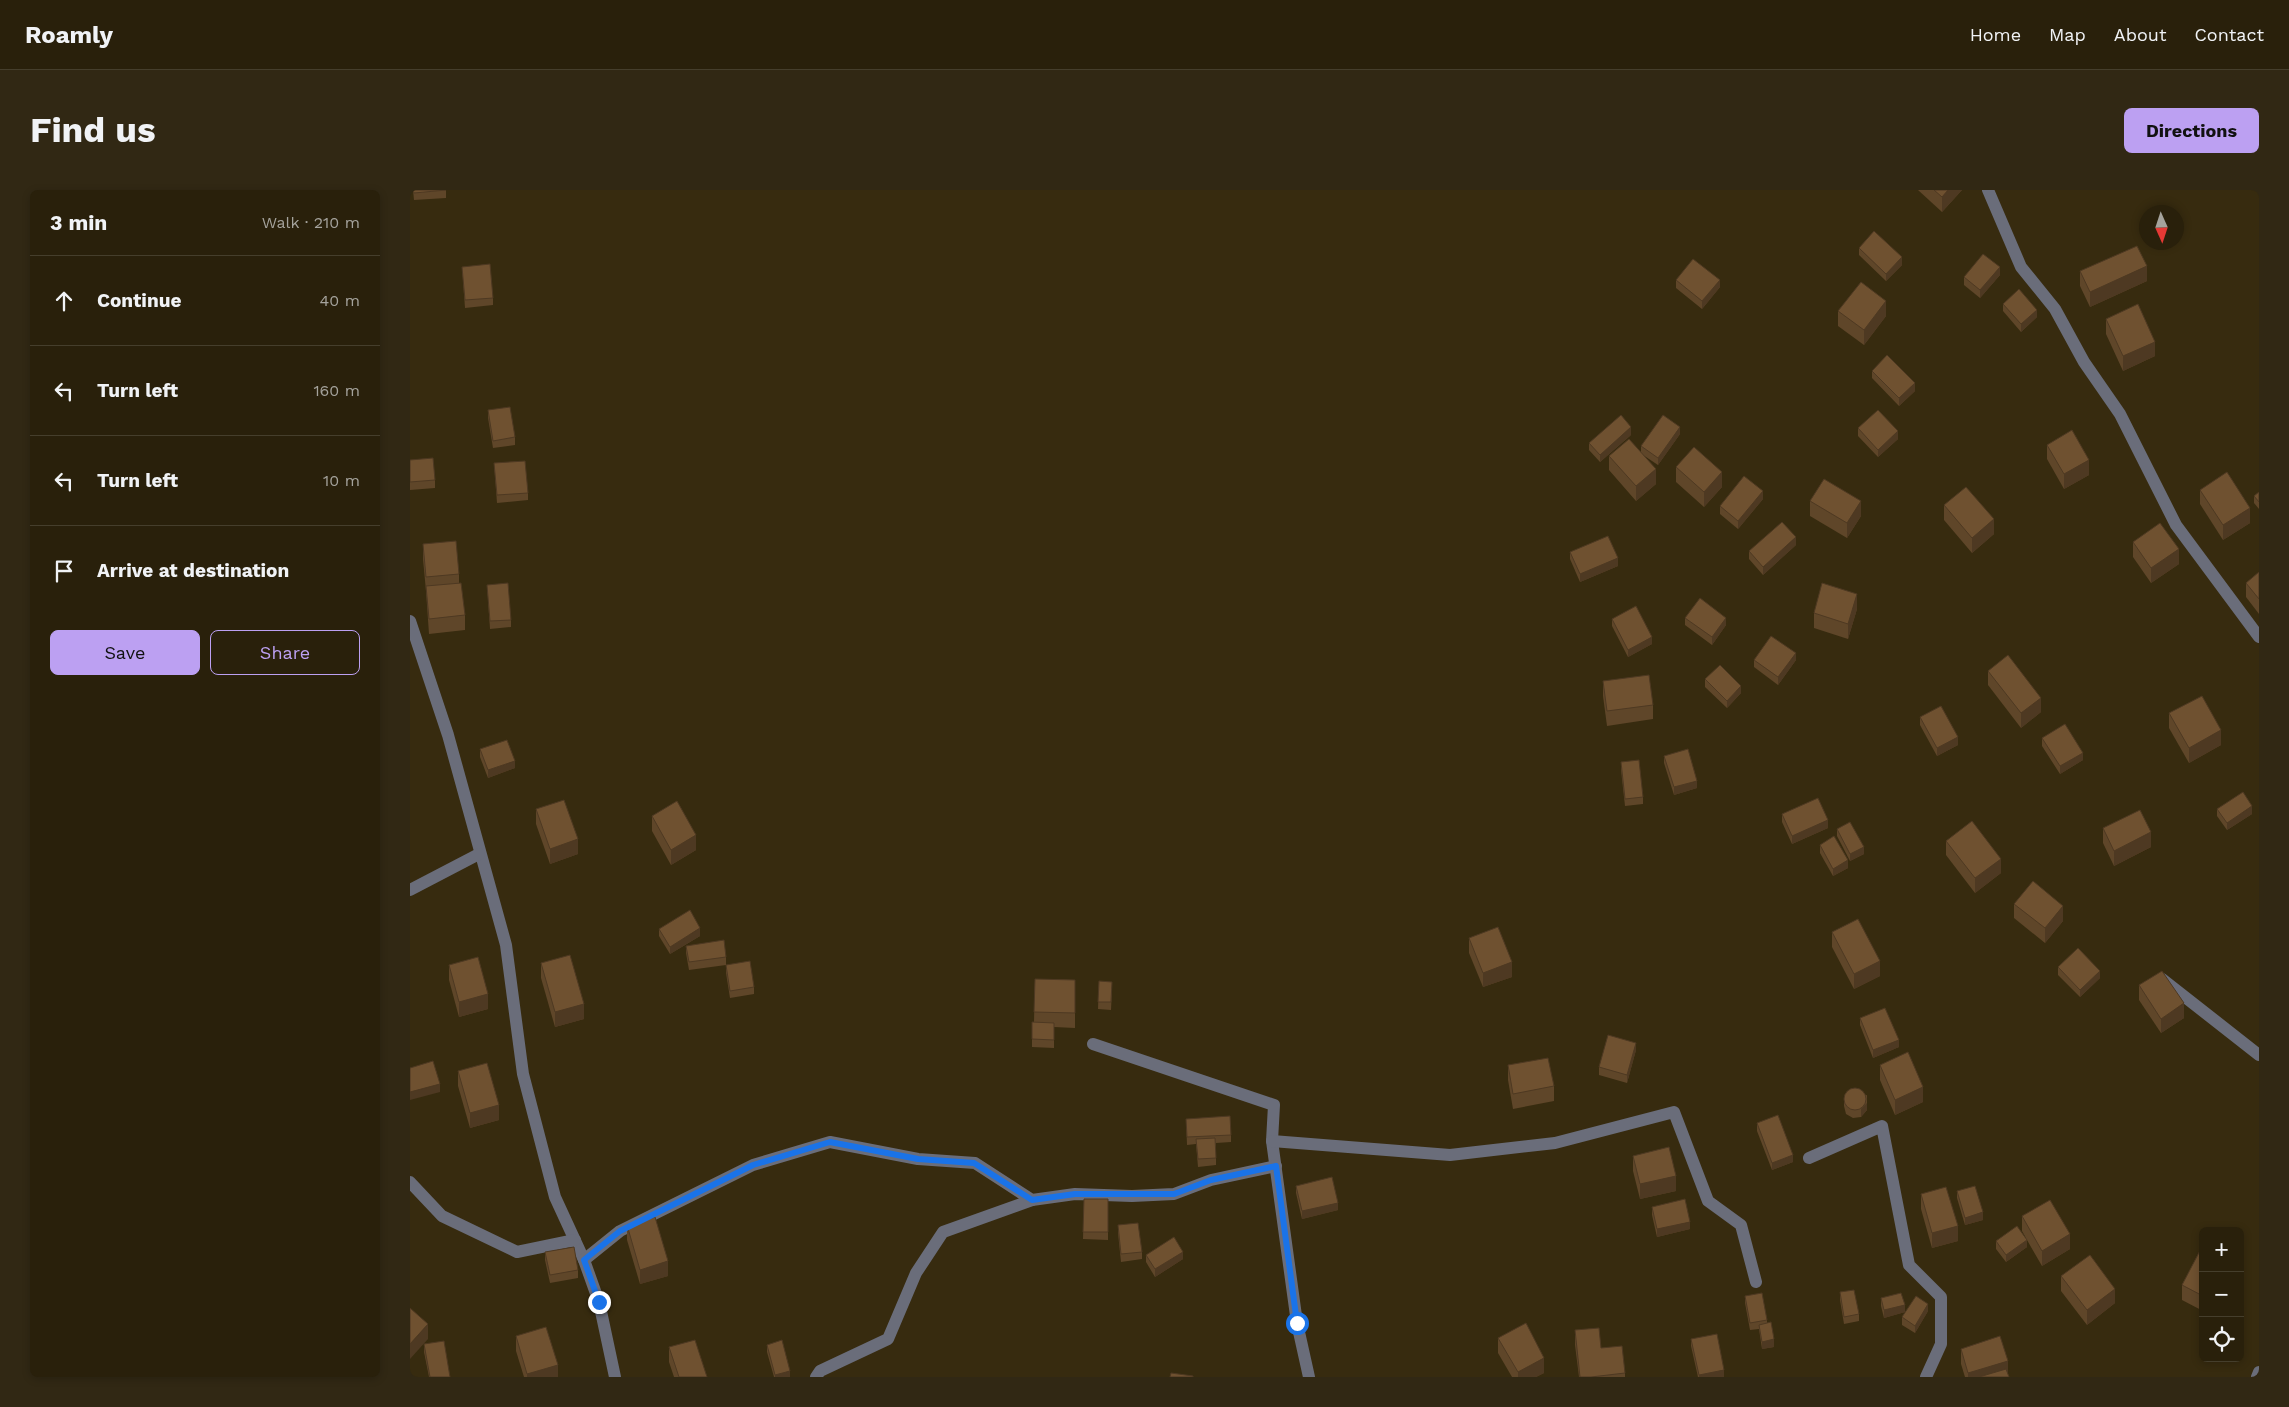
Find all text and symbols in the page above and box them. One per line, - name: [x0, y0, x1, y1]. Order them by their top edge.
- text: Roamly: [25, 21, 113, 49]
- text: Home: [1970, 24, 2021, 45]
- text: Map: [2049, 24, 2086, 45]
- text: About: [2114, 24, 2166, 45]
- text: Contact: [2194, 24, 2264, 45]
- button: Directions: [2124, 108, 2259, 153]
- text: Find us: [30, 109, 156, 151]
- north arrow: [2139, 205, 2184, 250]
- text: 3 min: [50, 210, 107, 235]
- text: Walk · 210 m: [262, 213, 360, 232]
- icon: ahead: [50, 287, 78, 315]
- text: Continue: [97, 289, 181, 312]
- text: 40 m: [320, 291, 360, 310]
- icon: left: [50, 377, 78, 405]
- text: Turn left: [97, 379, 178, 402]
- text: 160 m: [313, 381, 360, 400]
- icon: left: [50, 467, 78, 495]
- text: Turn left: [97, 469, 178, 492]
- text: 10 m: [323, 471, 360, 490]
- icon: arrive: [50, 557, 78, 585]
- text: Arrive at destination: [97, 559, 289, 582]
- button: Save: [50, 630, 200, 675]
- button: Share: [210, 630, 360, 675]
- map controls: [2199, 1227, 2244, 1362]
- button: +: [2199, 1227, 2244, 1272]
- button: −: [2199, 1272, 2244, 1317]
- route end: [588, 1291, 611, 1314]
- route start: [1286, 1312, 1309, 1335]
- button: locate: [2199, 1317, 2244, 1362]

